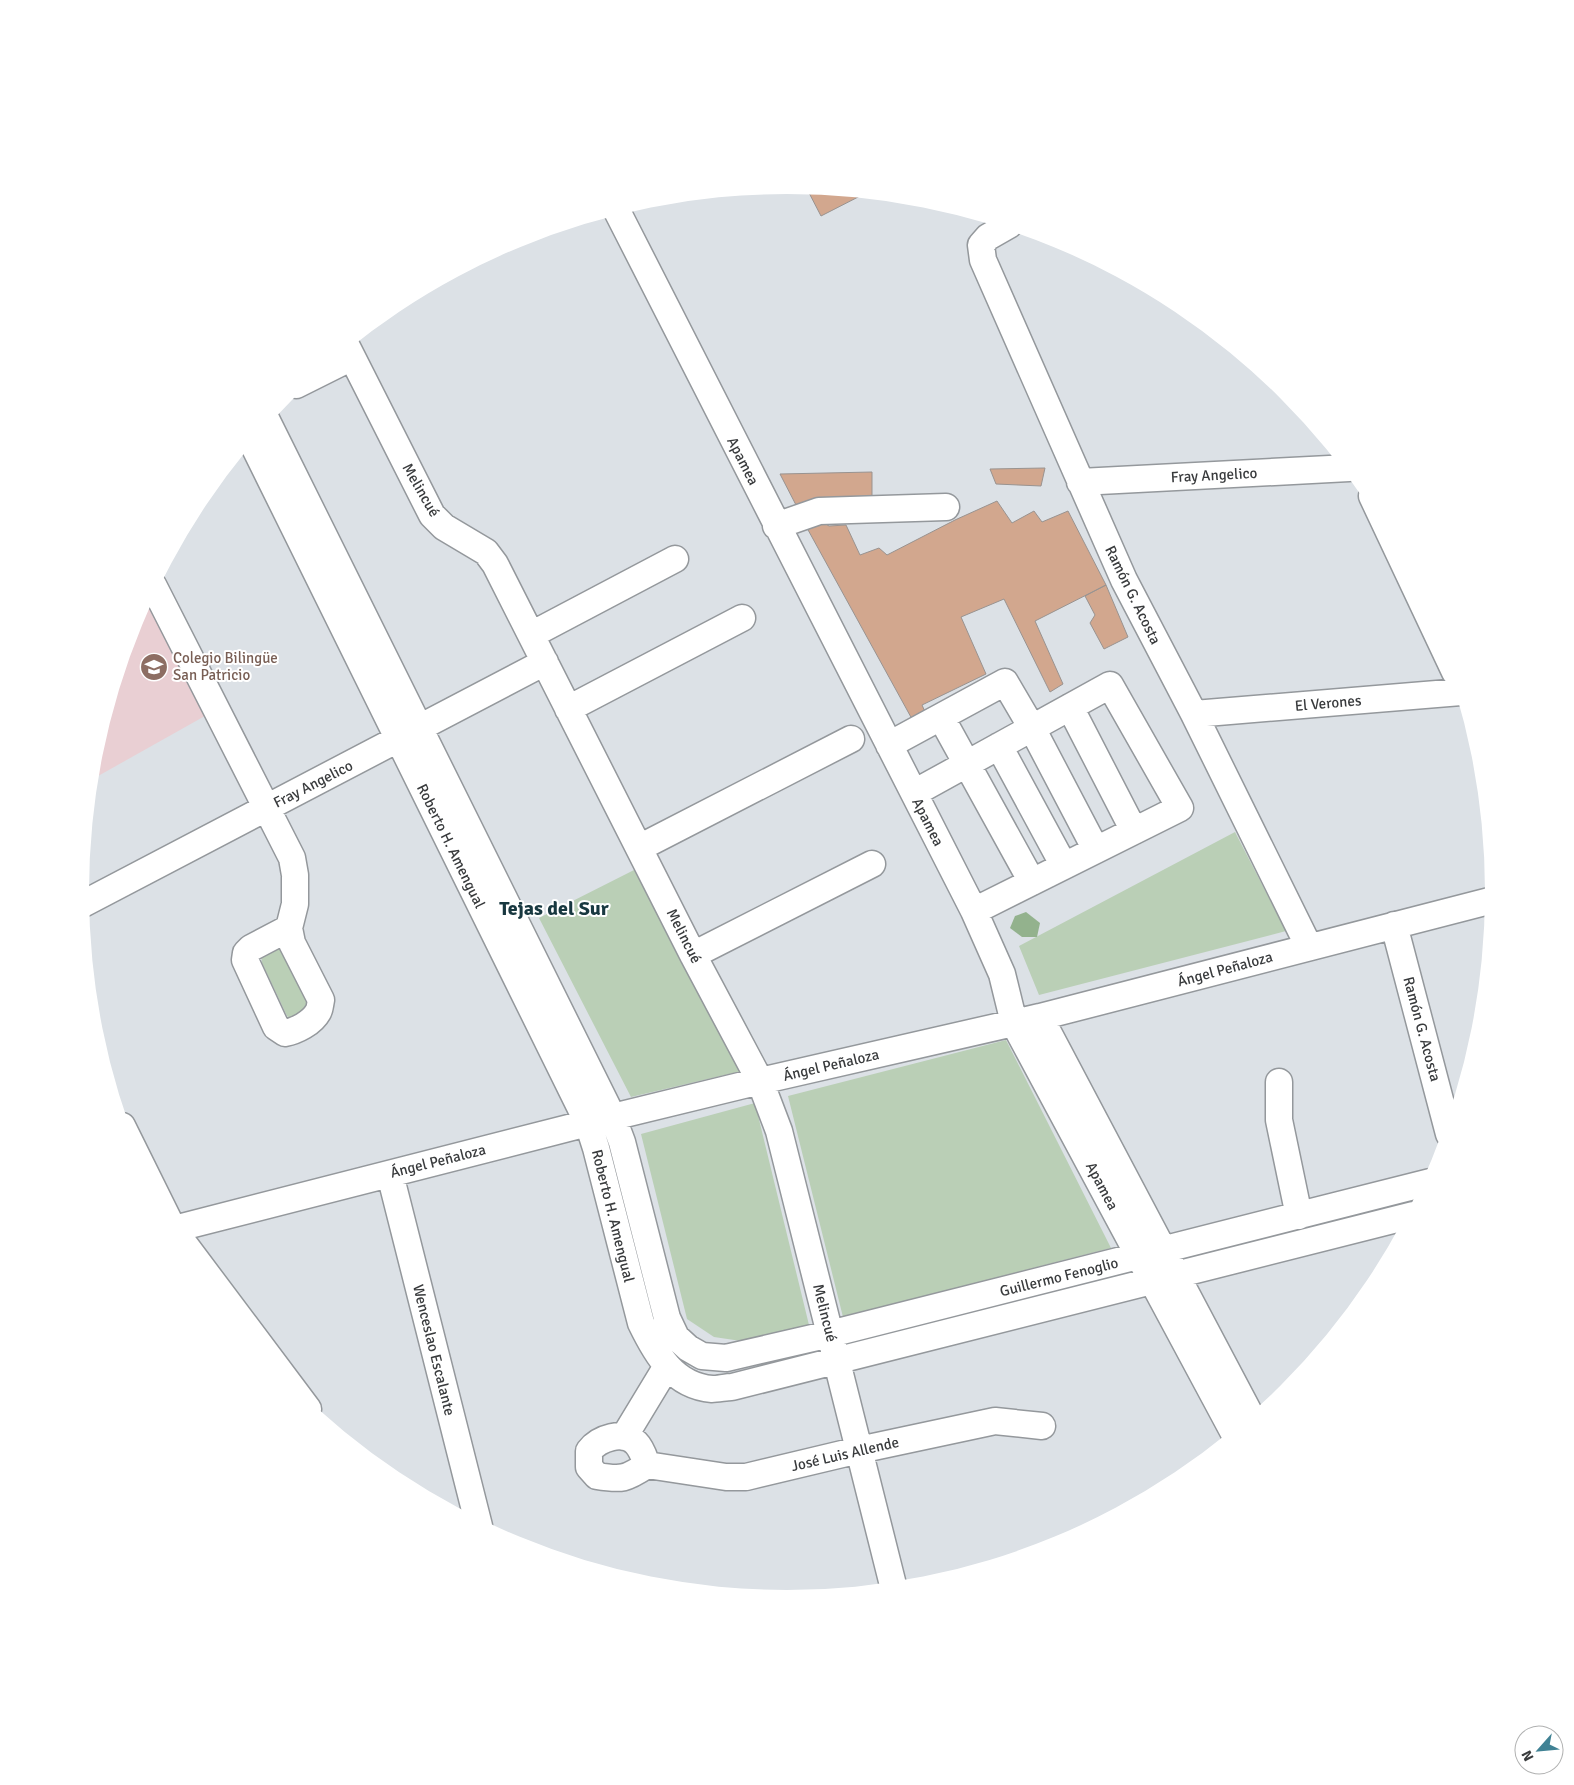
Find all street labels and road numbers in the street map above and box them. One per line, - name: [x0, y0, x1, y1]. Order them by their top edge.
- street label: Apamea: [723, 434, 763, 488]
- street label: Melincué: [398, 460, 444, 520]
- street label: Fray Angelico: [1170, 464, 1258, 486]
- street label: Ramón G. Acosta: [1101, 543, 1165, 647]
- street label: El Verones: [1294, 691, 1363, 715]
- street label: Fray Angelico: [270, 756, 356, 812]
- street label: Roberto H. Amengual: [413, 781, 489, 911]
- street label: Apamea: [908, 795, 948, 849]
- street label: Melincué: [663, 906, 705, 966]
- street label: Ángel Peñaloza: [1175, 947, 1275, 990]
- street label: Ramón G. Acosta: [1399, 975, 1445, 1083]
- street label: Ángel Peñaloza: [781, 1044, 881, 1085]
- street label: Ángel Peñaloza: [388, 1139, 488, 1182]
- street label: Roberto H. Amengual: [588, 1148, 638, 1284]
- street label: Apamea: [1082, 1159, 1122, 1213]
- street label: Guillermo Fenoglio: [998, 1254, 1120, 1300]
- street label: Melincué: [809, 1282, 841, 1344]
- street label: Wenceslao Escalante: [409, 1283, 459, 1417]
- street label: José Luis Allende: [789, 1433, 901, 1475]

